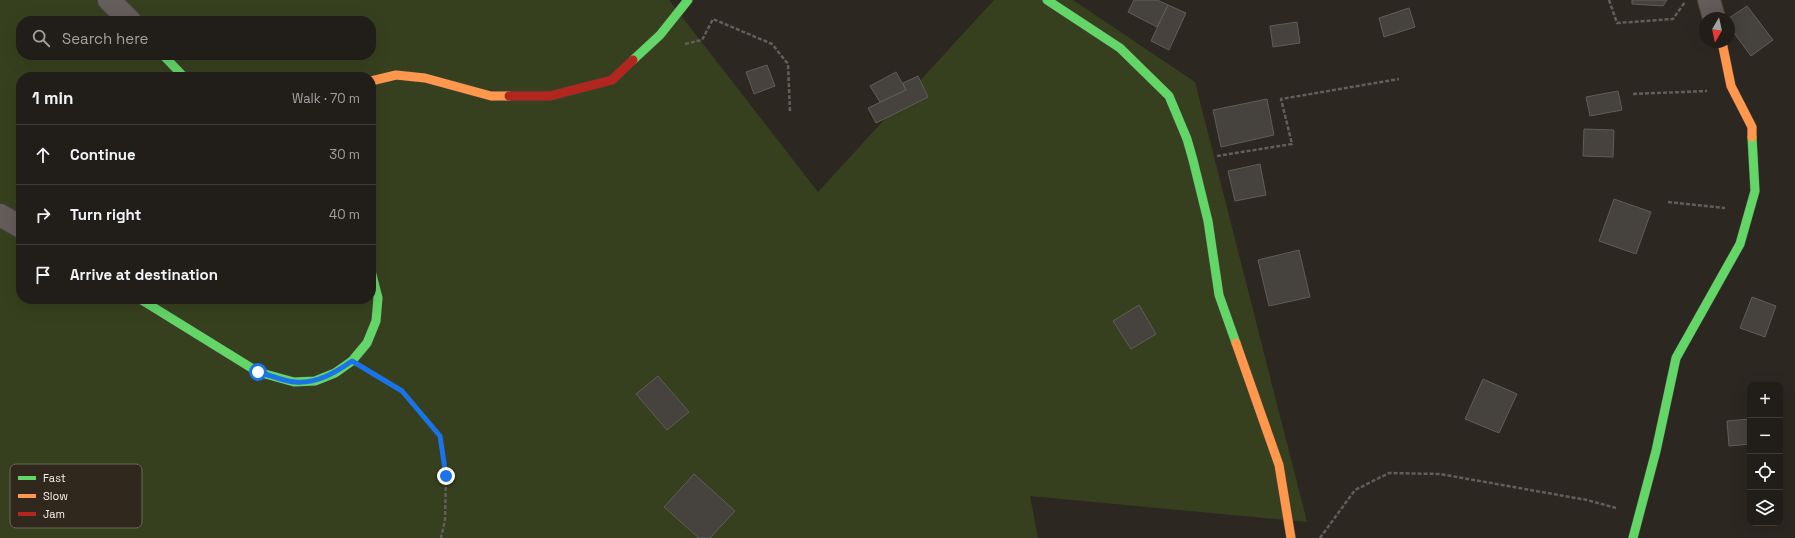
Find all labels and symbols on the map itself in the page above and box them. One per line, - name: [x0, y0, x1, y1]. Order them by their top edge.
- north arrow: [1699, 12, 1735, 48]
- route start: [249, 363, 267, 381]
- legend: [10, 464, 142, 528]
- route end: [437, 467, 455, 485]
- text: Fast: [43, 471, 66, 485]
- text: Slow: [43, 489, 68, 503]
- text: Jam: [43, 507, 65, 521]

